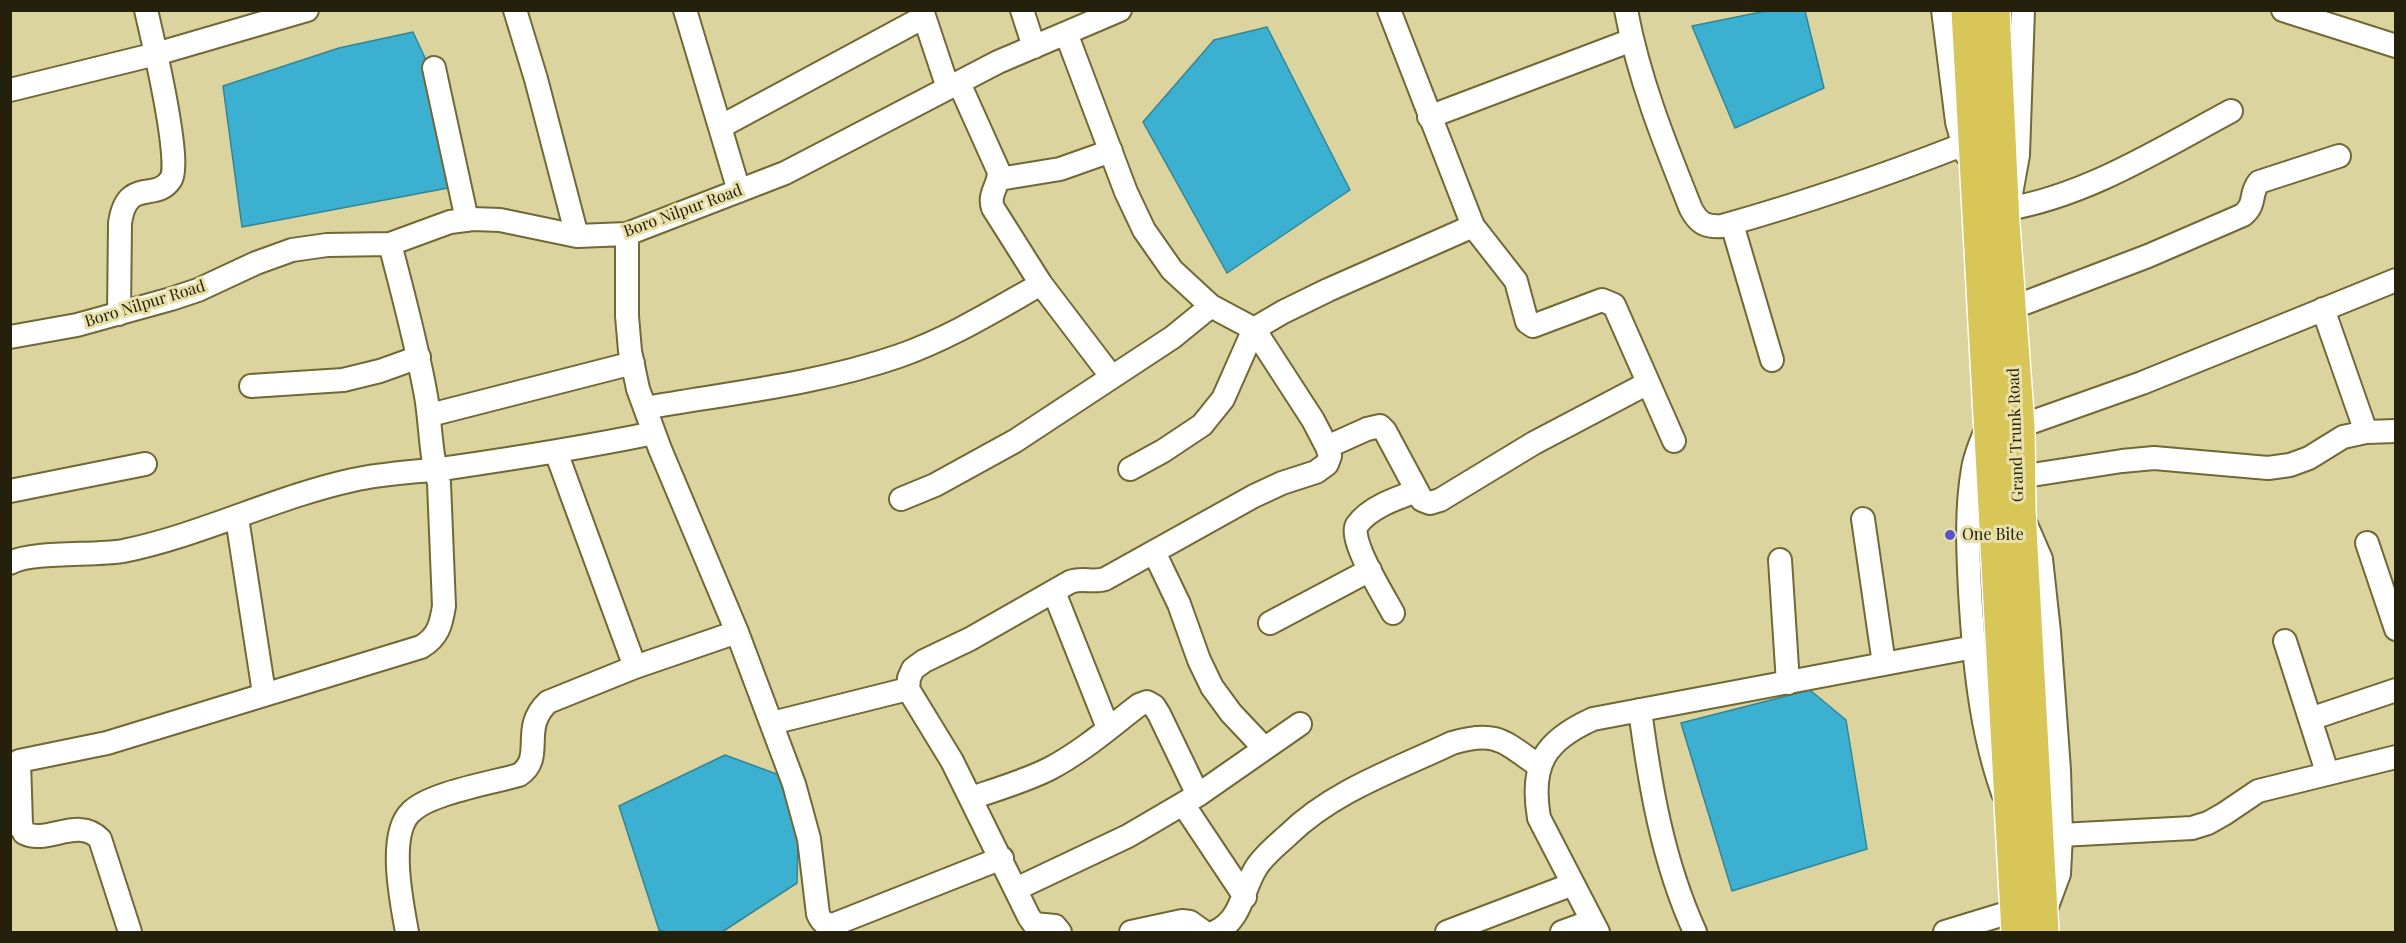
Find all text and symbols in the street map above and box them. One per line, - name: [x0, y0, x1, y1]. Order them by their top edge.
- street label: Boro Nilpur Road: [621, 181, 745, 241]
- street label: Boro Nilpur Road: [83, 277, 207, 331]
- street label: Grand Trunk Road: [2004, 368, 2028, 502]
- place label: One Bite: [1962, 525, 2024, 545]
- marker: One Bite: [1943, 528, 1957, 542]

